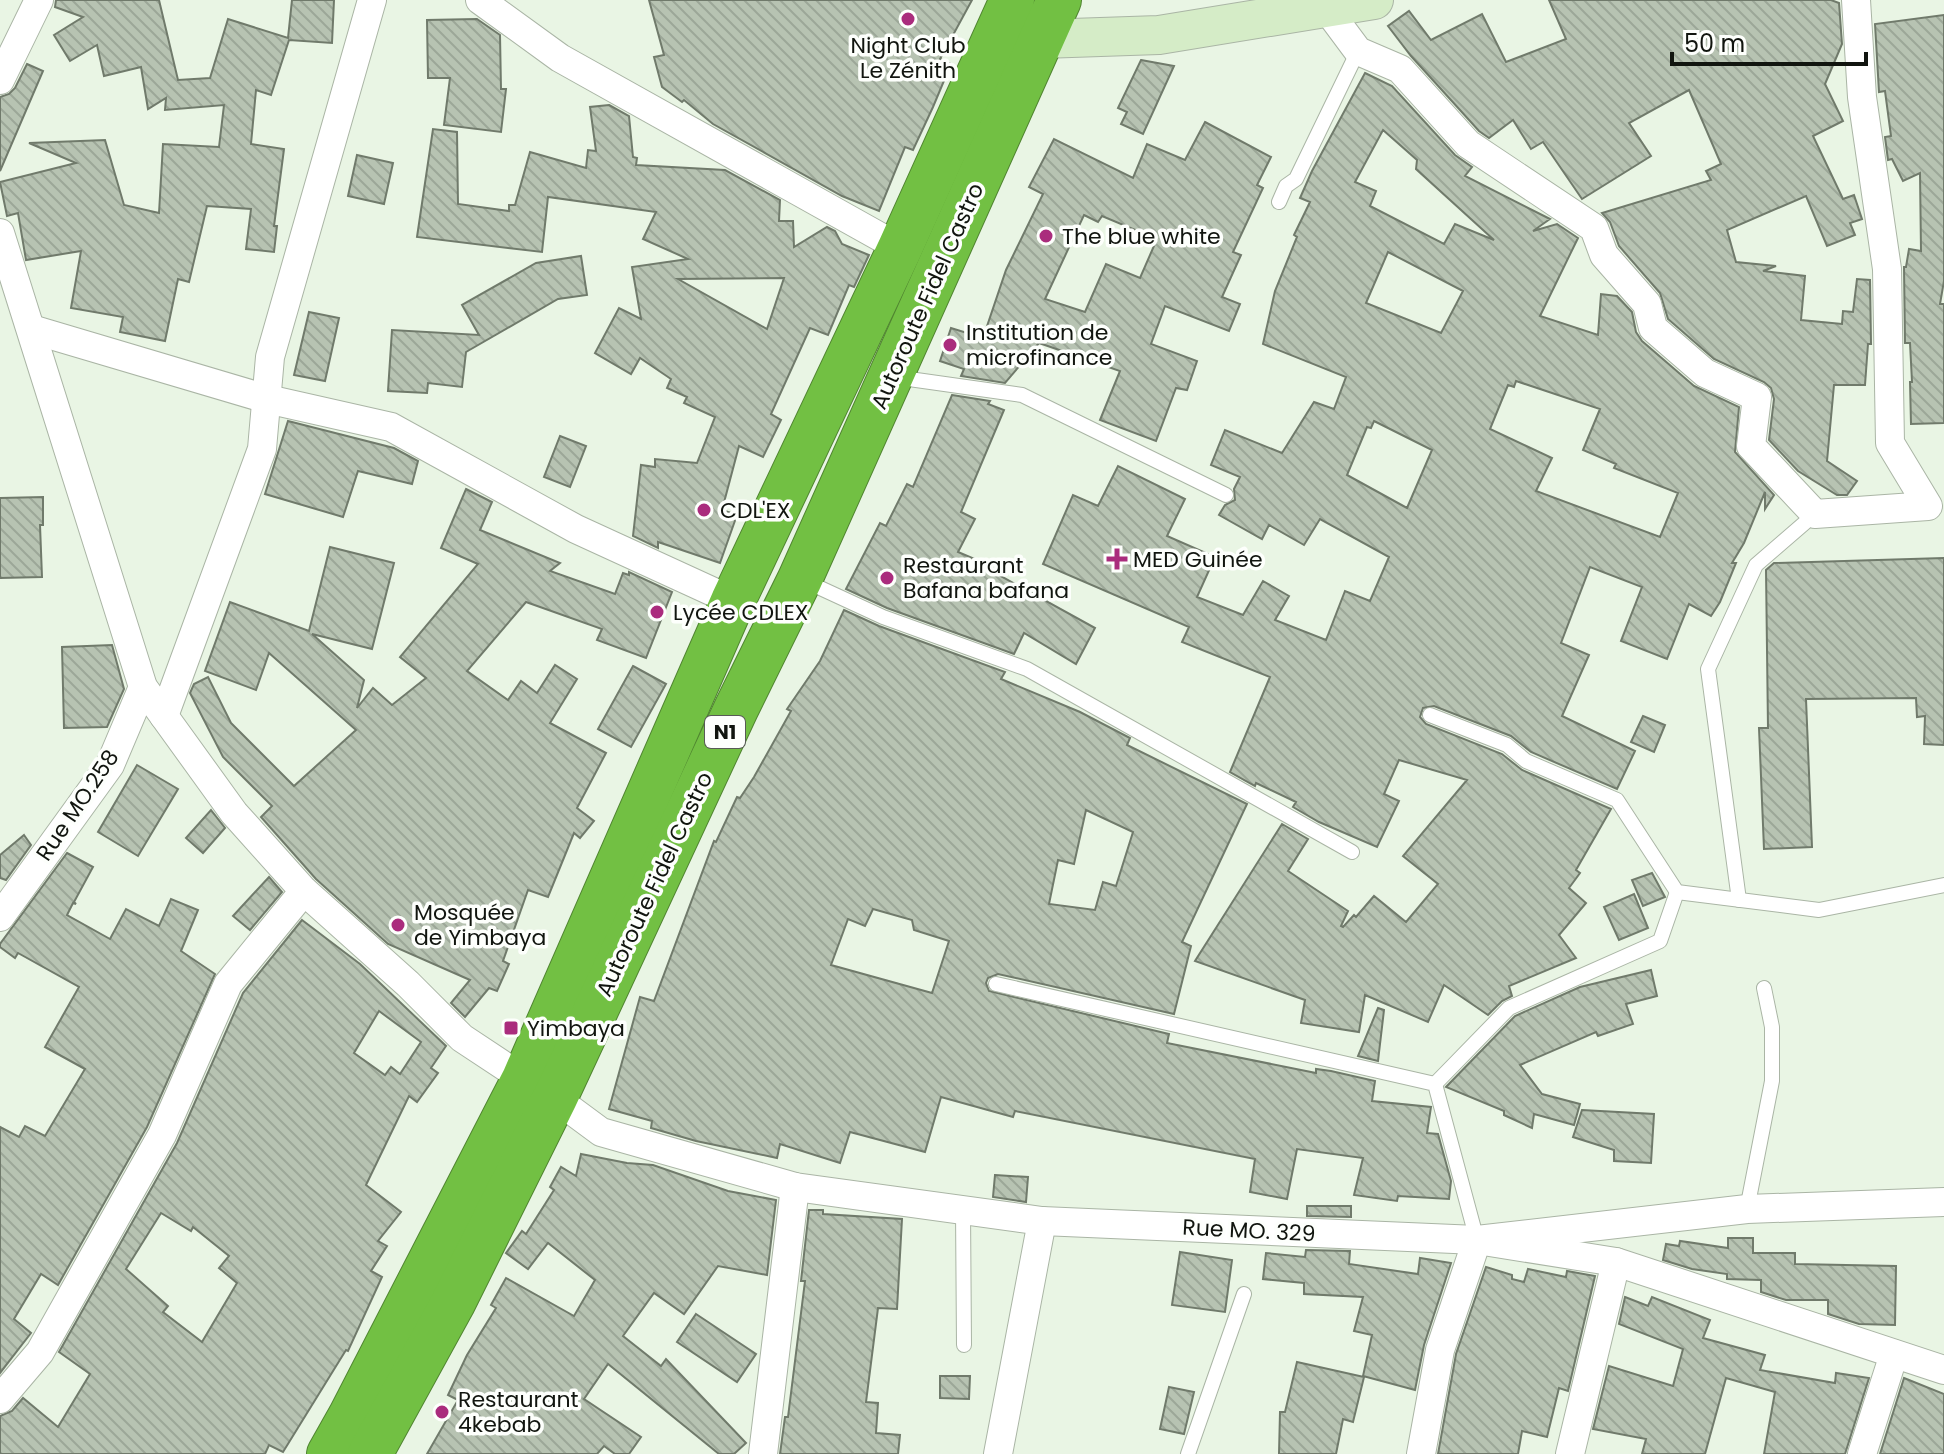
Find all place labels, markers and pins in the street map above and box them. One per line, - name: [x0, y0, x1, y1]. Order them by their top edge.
- marker: Night Club Le Zénith: [899, 10, 917, 28]
- place label: Night Club Le Zénith: [850, 30, 966, 86]
- place label: The blue white: [1062, 221, 1221, 252]
- marker: The blue white: [1037, 227, 1055, 245]
- place label: Institution de microfinance: [966, 317, 1112, 373]
- marker: Institution de microfinance: [941, 336, 959, 354]
- place label: CDL'EX: [720, 495, 791, 526]
- marker: CDL'EX: [695, 501, 713, 519]
- place label: MED Guinée: [1133, 544, 1263, 575]
- place label: Restaurant Bafana bafana: [903, 550, 1069, 606]
- marker: MED Guinée: [1108, 550, 1126, 568]
- marker: Restaurant Bafana bafana: [878, 569, 896, 587]
- place label: Lycée CDLEX: [673, 597, 808, 628]
- marker: Lycée CDLEX: [648, 603, 666, 621]
- place label: Mosquée de Yimbaya: [414, 897, 546, 953]
- marker: Mosquée de Yimbaya: [389, 916, 407, 934]
- place label: Yimbaya: [527, 1013, 625, 1044]
- marker: Yimbaya: [502, 1019, 520, 1037]
- place label: Restaurant 4kebab: [458, 1384, 579, 1440]
- marker: Restaurant 4kebab: [433, 1403, 451, 1421]

